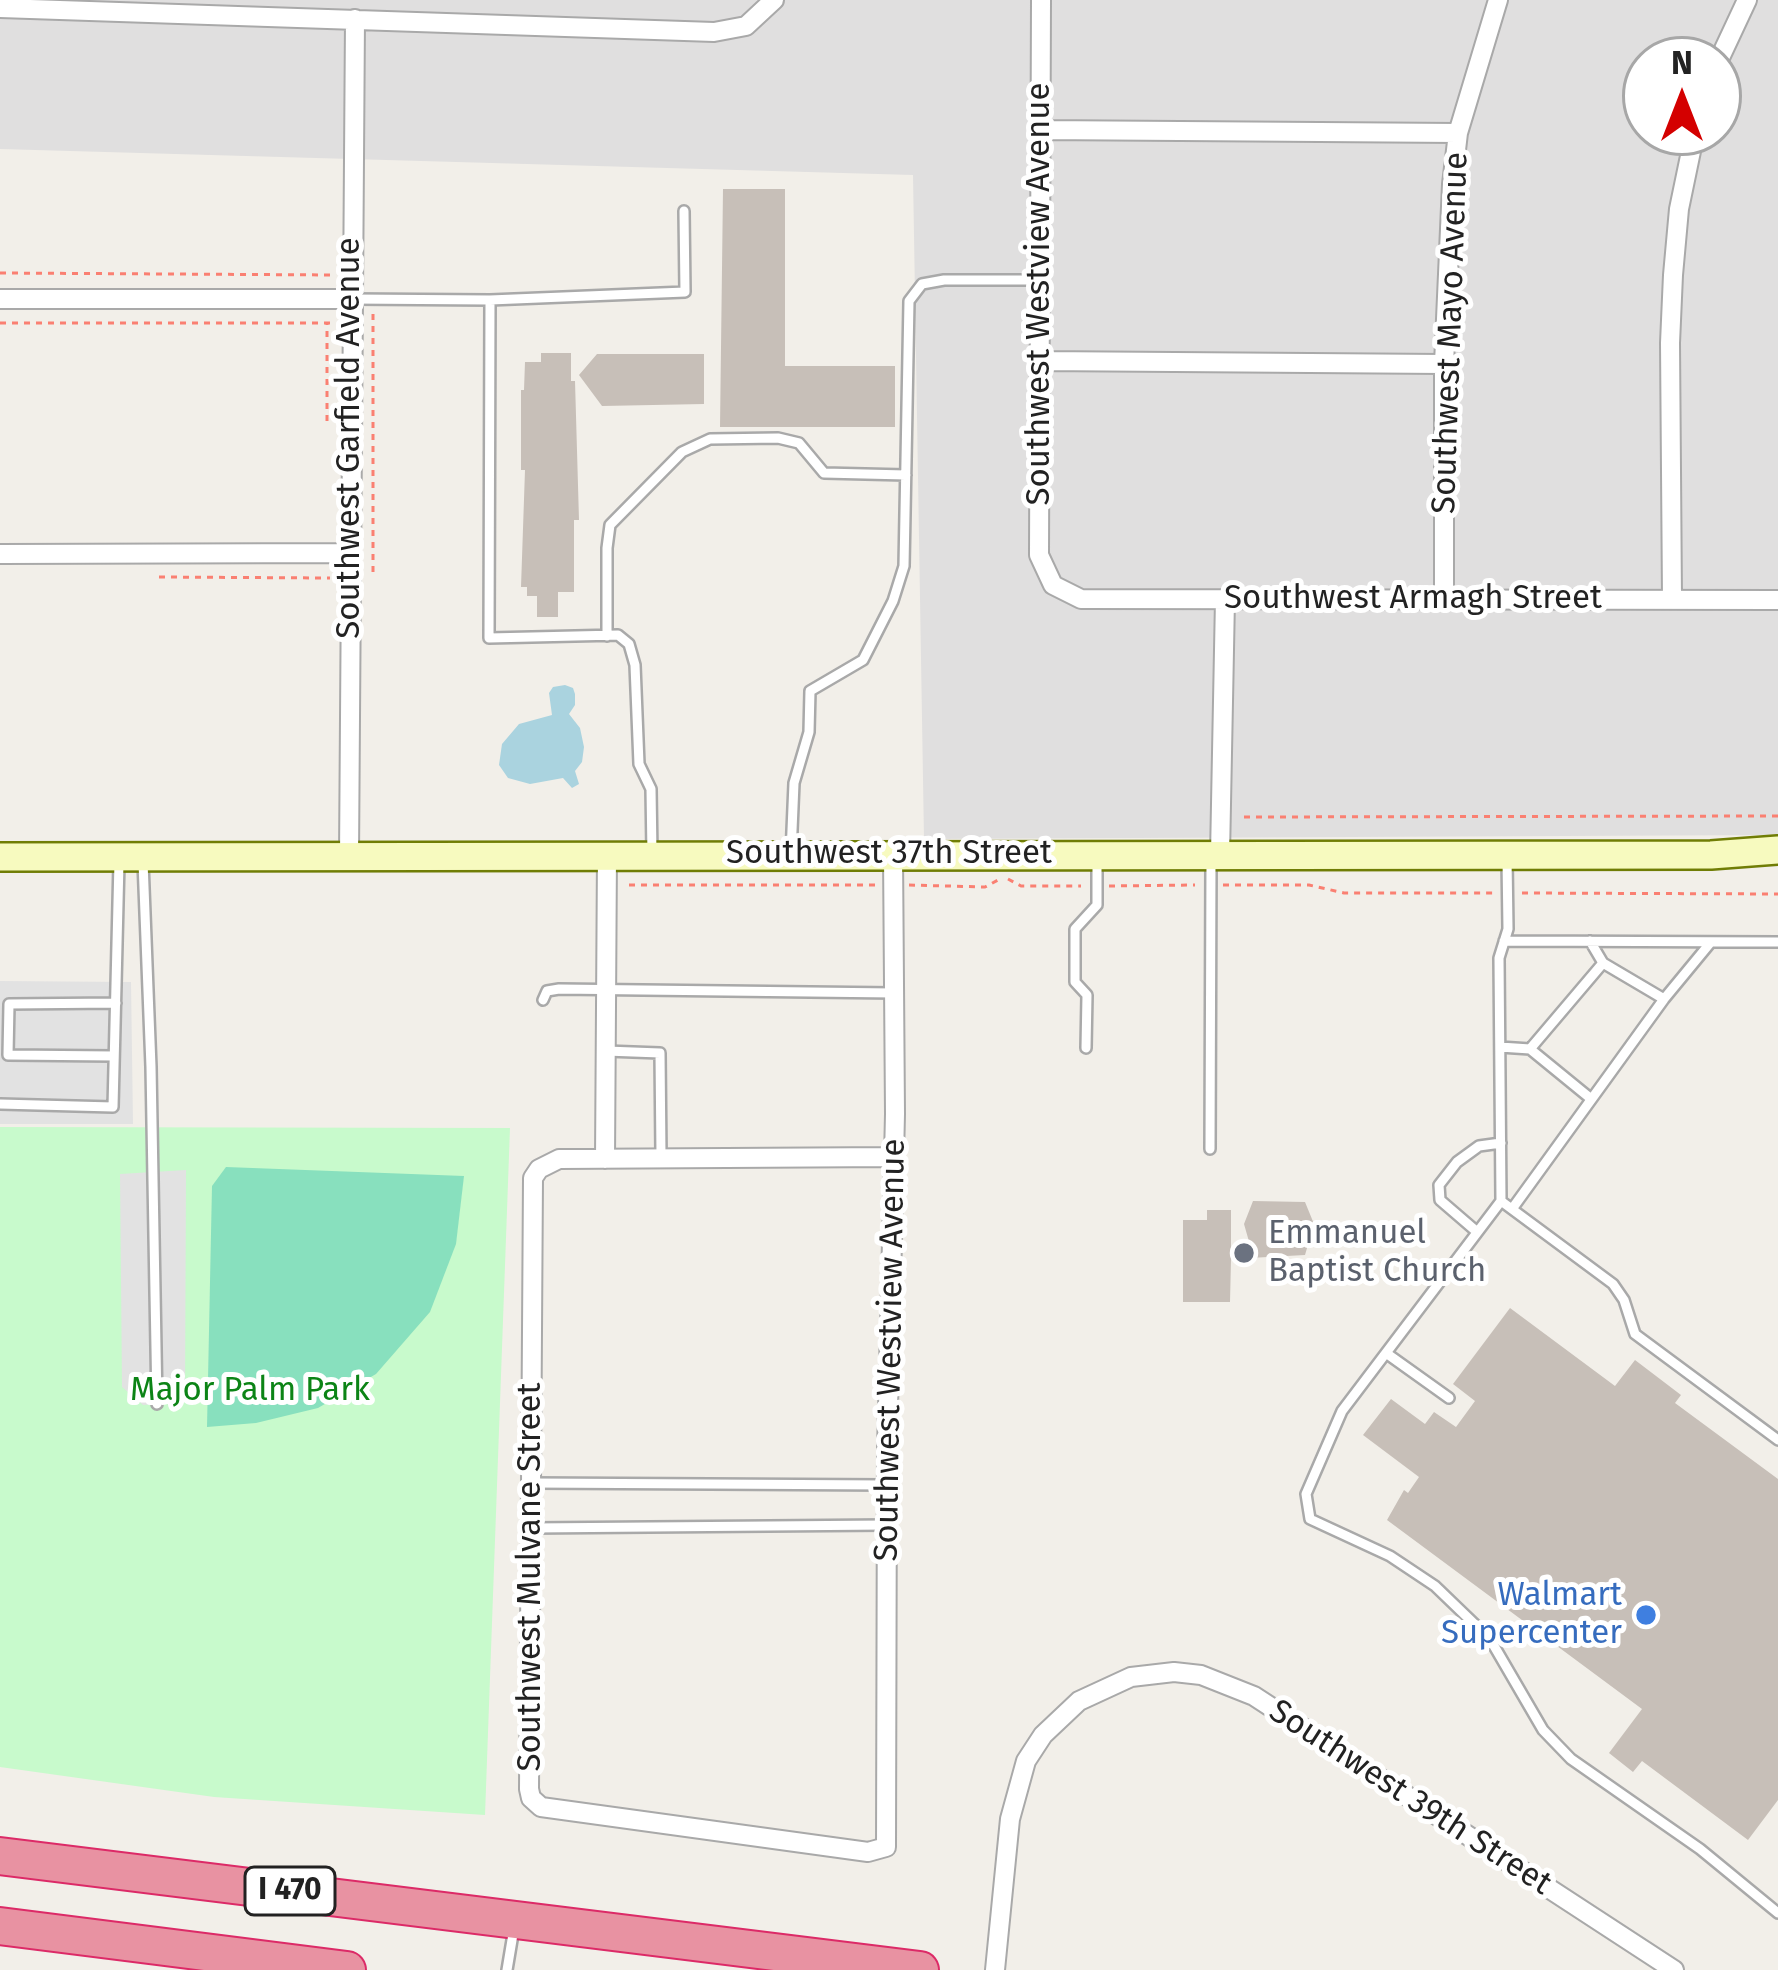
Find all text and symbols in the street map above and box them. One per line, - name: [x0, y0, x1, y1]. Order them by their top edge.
- north arrow: [1622, 36, 1742, 156]
- text: N: [1671, 43, 1693, 83]
- street label: Southwest Westview Avenue: [1020, 83, 1060, 505]
- street label: Southwest Mayo Avenue: [1425, 151, 1477, 515]
- street label: Southwest Garfield Avenue: [330, 237, 370, 639]
- street label: Southwest Armagh Street: [1224, 579, 1602, 619]
- street label: Southwest 37th Street: [726, 834, 1052, 874]
- street label: Southwest Westview Avenue: [868, 1138, 914, 1562]
- place label: Emmanuel Baptist Church: [1268, 1214, 1486, 1292]
- marker: Emmanuel Baptist Church: [1231, 1240, 1257, 1266]
- park label: Major Palm Park: [130, 1371, 370, 1411]
- street label: Southwest Mulvane Street: [511, 1383, 551, 1771]
- place label: Walmart Supercenter: [1441, 1576, 1622, 1654]
- marker: Walmart Supercenter: [1633, 1602, 1659, 1628]
- street label: Southwest 39th Street: [1262, 1692, 1558, 1904]
- road number: I 470: [245, 1867, 335, 1915]

